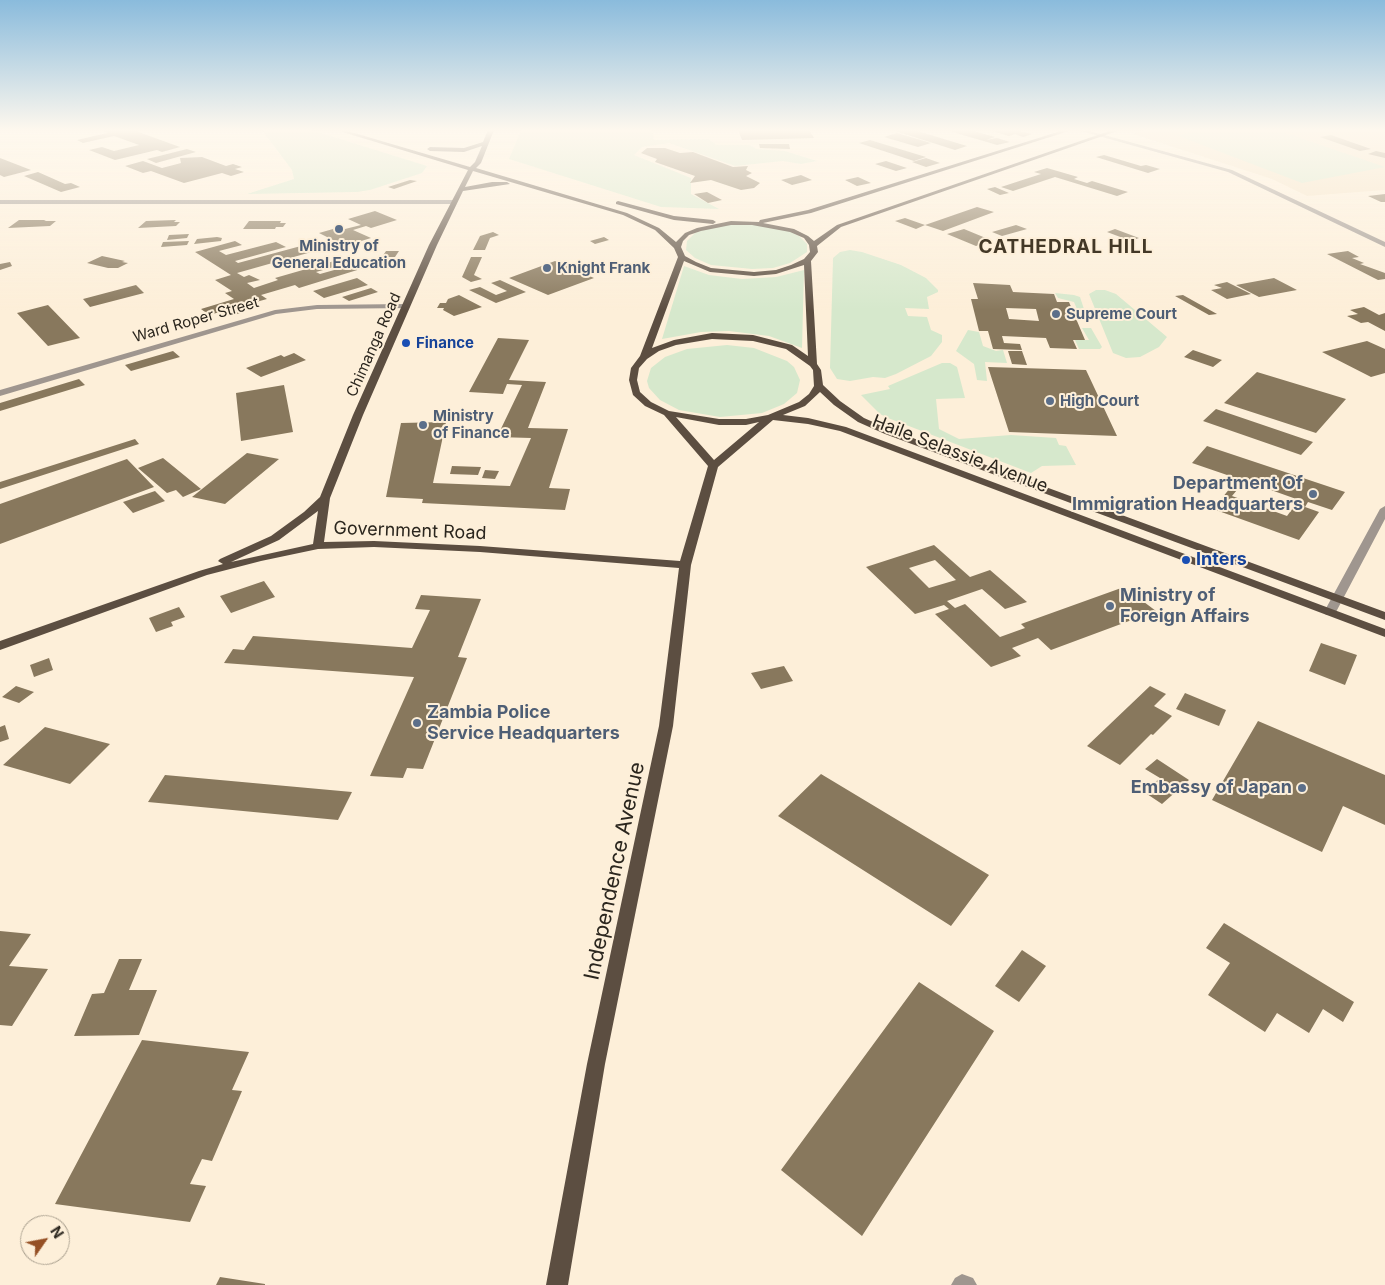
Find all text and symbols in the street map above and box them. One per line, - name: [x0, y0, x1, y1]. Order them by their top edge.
- marker: Ministry of General Education: [333, 223, 345, 235]
- district label: CATHEDRAL HILL: [977, 236, 1155, 258]
- place label: Ministry of General Education: [272, 237, 406, 272]
- place label: Knight Frank: [557, 259, 650, 277]
- marker: Knight Frank: [541, 262, 553, 274]
- street label: Chimanga Road: [343, 290, 405, 400]
- street label: Ward Roper Street: [131, 293, 261, 347]
- place label: Supreme Court: [1066, 305, 1177, 323]
- marker: Supreme Court: [1050, 308, 1062, 320]
- place label: Finance: [416, 334, 474, 352]
- marker: Finance: [400, 337, 412, 349]
- place label: High Court: [1060, 392, 1139, 410]
- marker: High Court: [1044, 395, 1056, 407]
- place label: Ministry of Finance: [433, 407, 510, 442]
- street label: Haile Selassie Avenue: [869, 411, 1051, 497]
- marker: Ministry of Finance: [417, 419, 429, 431]
- place label: Department Of Immigration Headquarters: [1072, 473, 1303, 516]
- marker: Department Of Immigration Headquarters: [1307, 488, 1319, 500]
- street label: Government Road: [333, 518, 487, 544]
- place label: Inters: [1196, 549, 1247, 571]
- marker: Inters: [1180, 554, 1192, 566]
- place label: Ministry of Foreign Affairs: [1120, 585, 1250, 628]
- marker: Ministry of Foreign Affairs: [1104, 600, 1116, 612]
- place label: Zambia Police Service Headquarters: [427, 702, 620, 744]
- marker: Zambia Police Service Headquarters: [411, 717, 423, 729]
- street label: Independence Avenue: [580, 760, 650, 982]
- place label: Embassy of Japan: [1131, 777, 1292, 799]
- marker: Embassy of Japan: [1296, 782, 1308, 794]
- north arrow: [20, 1215, 70, 1265]
- text: N: [47, 1223, 67, 1241]

